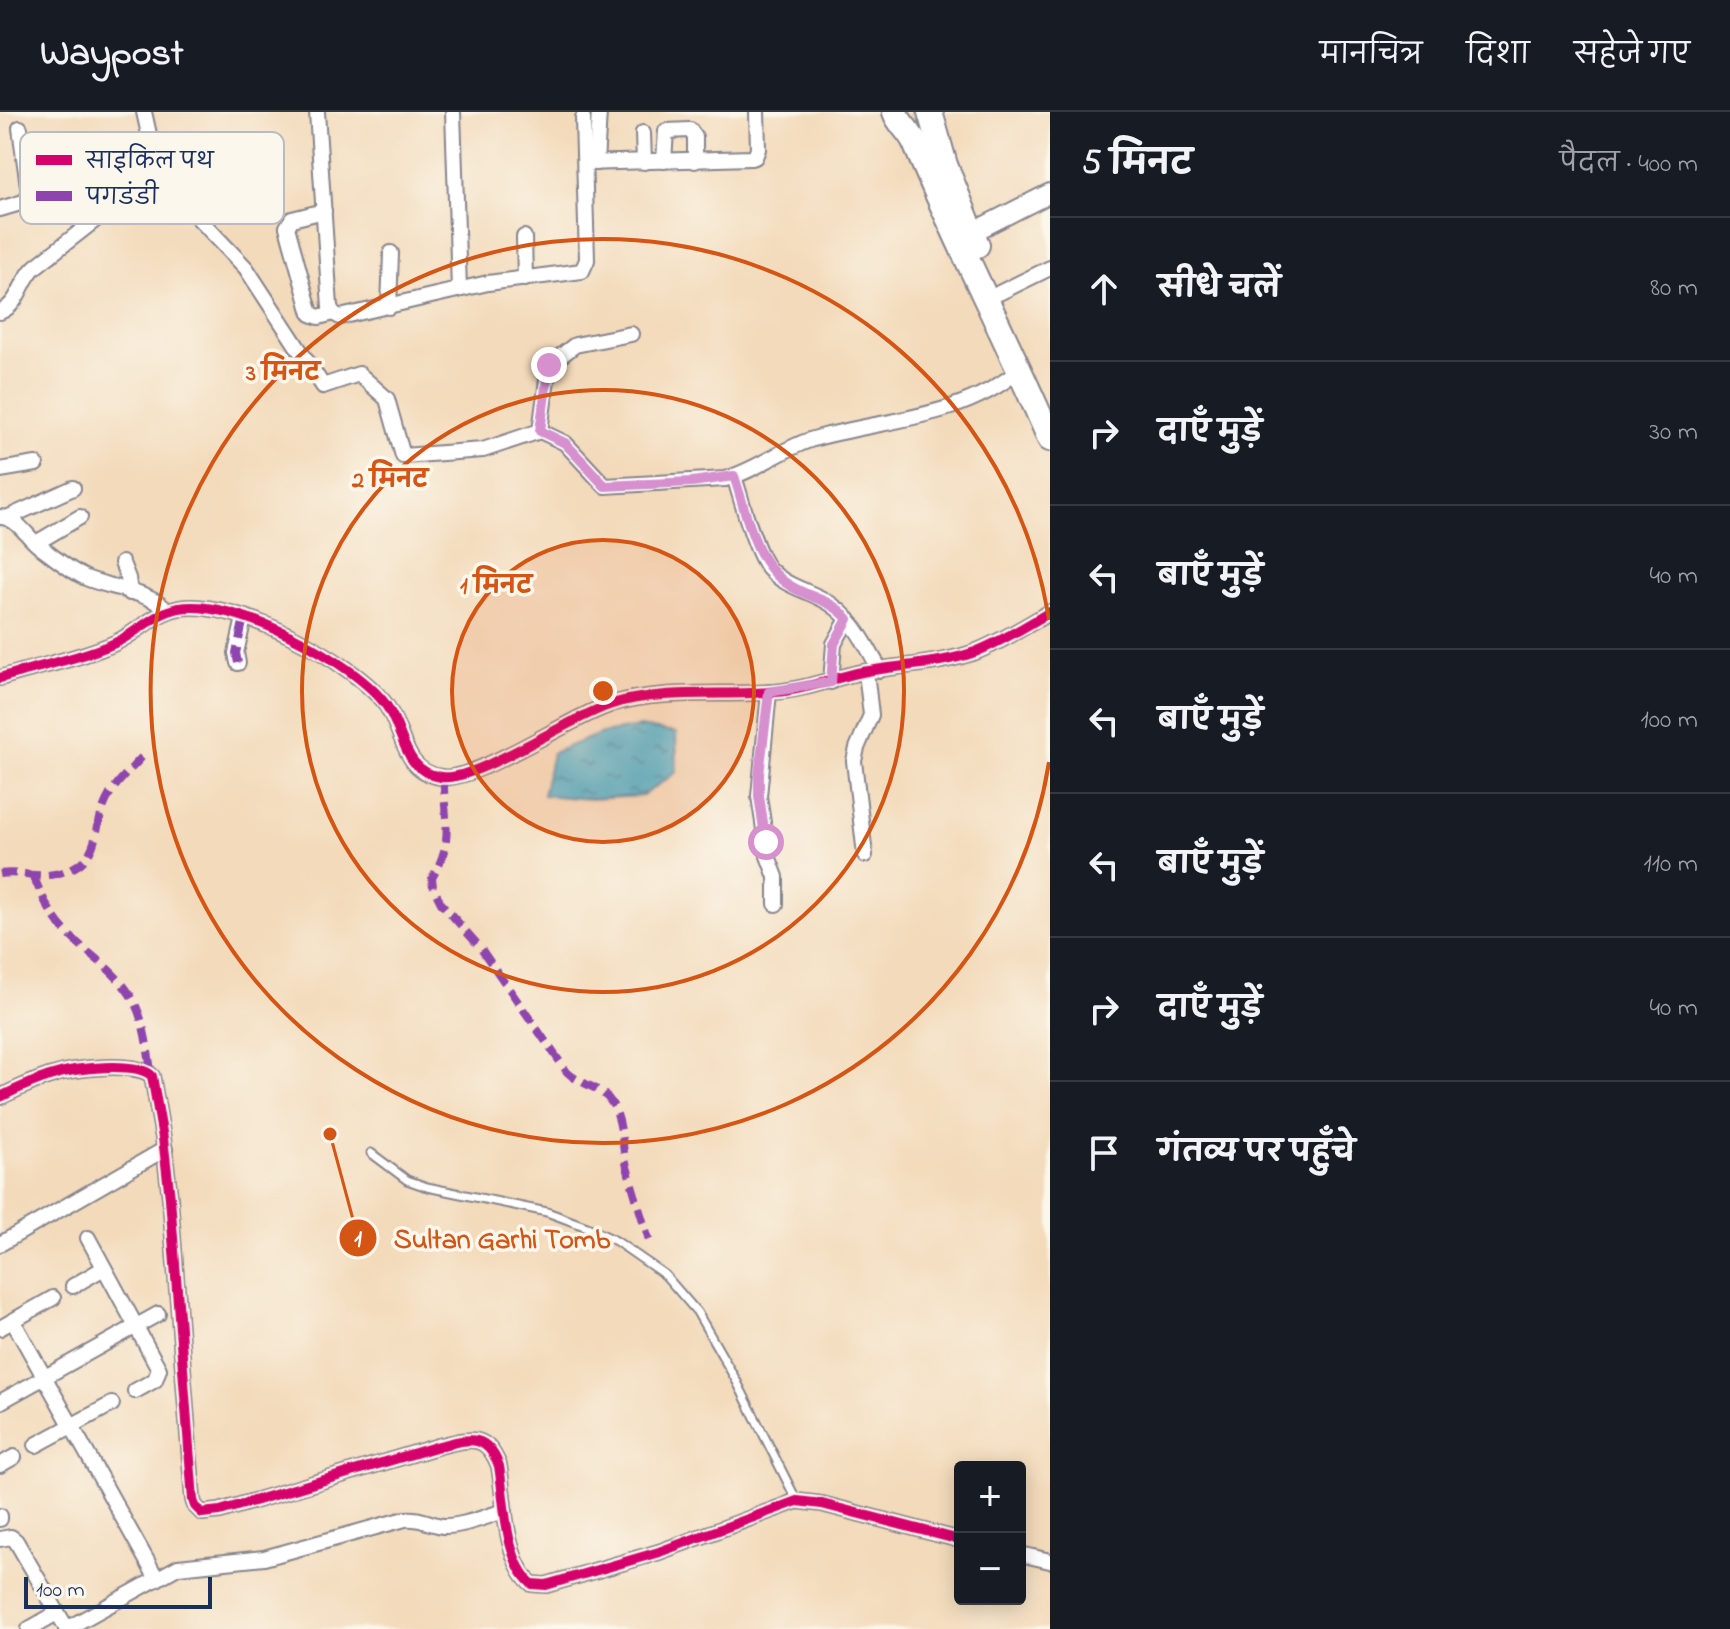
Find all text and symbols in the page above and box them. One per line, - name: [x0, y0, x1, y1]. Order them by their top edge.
- text: Waypost: [40, 27, 184, 83]
- text: मानचित्र: [1320, 36, 1422, 77]
- text: दिशा: [1466, 36, 1530, 77]
- text: सहेजे गए: [1574, 36, 1690, 77]
- legend: [20, 132, 284, 224]
- text: 5 मिनट: [1082, 140, 1192, 190]
- text: साइकिल पथ: [85, 143, 215, 179]
- text: पैदल · 400 m: [1559, 146, 1698, 184]
- text: पगडंडी: [85, 179, 160, 215]
- icon: ahead: [1082, 267, 1126, 311]
- text: सीधे चलें: [1158, 268, 1281, 312]
- text: 80 m: [1650, 270, 1698, 308]
- route end: [531, 347, 567, 383]
- text: 3 मिनट: [245, 352, 322, 392]
- icon: right: [1082, 411, 1126, 455]
- text: दाएँ मुड़ें: [1158, 412, 1262, 456]
- text: 30 m: [1649, 414, 1698, 452]
- text: 2 मिनट: [351, 459, 430, 499]
- icon: left: [1082, 555, 1126, 599]
- text: बाएँ मुड़ें: [1158, 556, 1263, 600]
- text: 40 m: [1649, 558, 1698, 596]
- text: 1 मिनट: [460, 565, 534, 605]
- centre of rings: [589, 677, 617, 705]
- icon: left: [1082, 699, 1126, 743]
- text: बाएँ मुड़ें: [1158, 700, 1263, 744]
- text: 100 m: [1641, 702, 1698, 740]
- route start: [748, 824, 784, 860]
- icon: left: [1082, 843, 1126, 887]
- text: बाएँ मुड़ें: [1158, 844, 1263, 888]
- text: 110 m: [1644, 846, 1698, 884]
- icon: right: [1082, 987, 1126, 1031]
- text: दाएँ मुड़ें: [1158, 988, 1262, 1032]
- text: 40 m: [1649, 990, 1698, 1028]
- icon: arrive: [1082, 1131, 1126, 1175]
- text: गंतव्य पर पहुँचे: [1158, 1132, 1355, 1176]
- callout: Sultan Garhi Tomb: [338, 1212, 626, 1264]
- text: Sultan Garhi Tomb: [394, 1221, 611, 1262]
- text: 1: [354, 1223, 362, 1258]
- map controls: [954, 1461, 1026, 1605]
- button: +: [954, 1461, 1026, 1533]
- button: −: [954, 1533, 1026, 1605]
- scale bar: [24, 1573, 212, 1609]
- text: 100 m: [36, 1575, 85, 1607]

